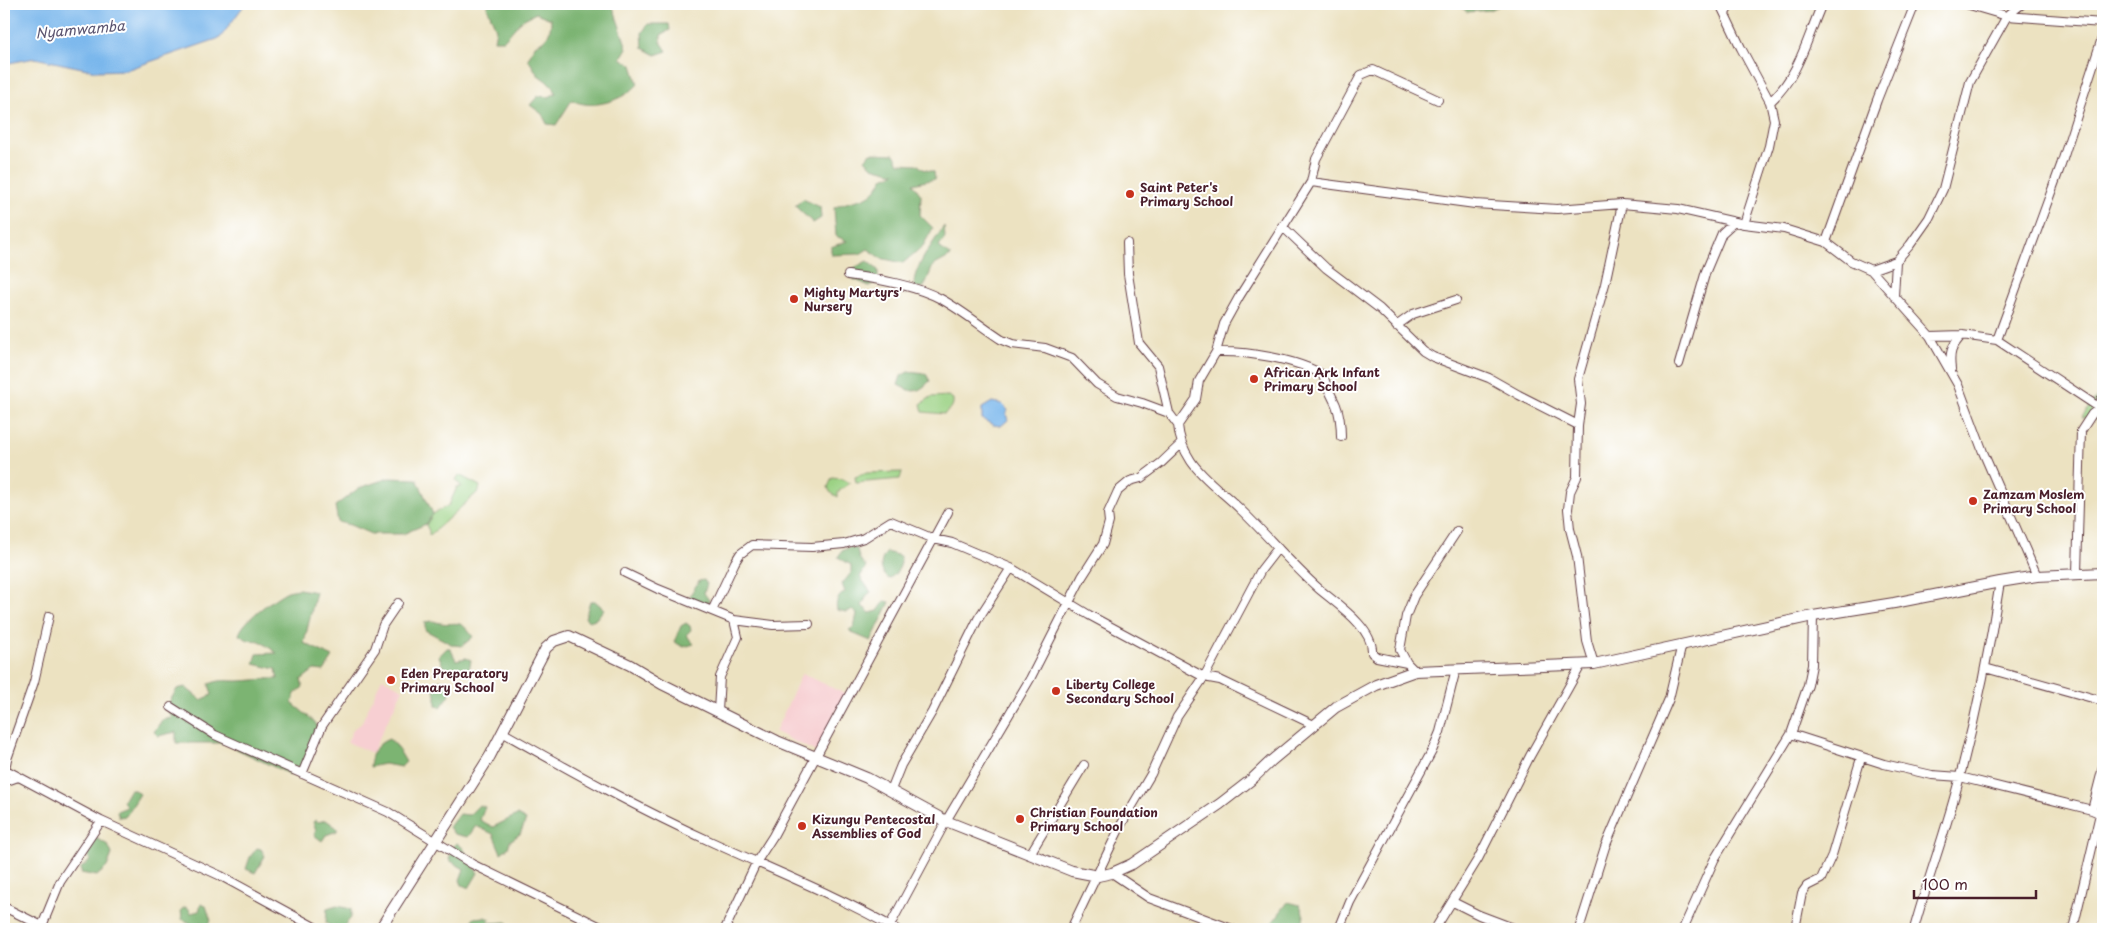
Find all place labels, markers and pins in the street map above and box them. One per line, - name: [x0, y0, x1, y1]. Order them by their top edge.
- place label: Saint Peter's Primary School: [1140, 178, 1233, 210]
- marker: Saint Peter's Primary School: [1124, 188, 1136, 200]
- place label: Mighty Martyrs' Nursery: [804, 283, 902, 315]
- marker: Mighty Martyrs' Nursery: [788, 293, 800, 305]
- place label: African Ark Infant Primary School: [1264, 363, 1380, 395]
- marker: African Ark Infant Primary School: [1248, 373, 1260, 385]
- place label: Zamzam Moslem Primary School: [1983, 485, 2084, 517]
- marker: Zamzam Moslem Primary School: [1967, 495, 1979, 507]
- place label: Eden Preparatory Primary School: [401, 664, 509, 696]
- marker: Eden Preparatory Primary School: [385, 674, 397, 686]
- place label: Liberty College Secondary School: [1066, 675, 1174, 707]
- marker: Liberty College Secondary School: [1050, 685, 1062, 697]
- place label: Christian Foundation Primary School: [1030, 803, 1158, 835]
- place label: Kizungu Pentecostal Assemblies of God: [811, 810, 936, 842]
- marker: Christian Foundation Primary School: [1014, 813, 1026, 825]
- marker: Kizungu Pentecostal Assemblies of God: [796, 820, 808, 832]

